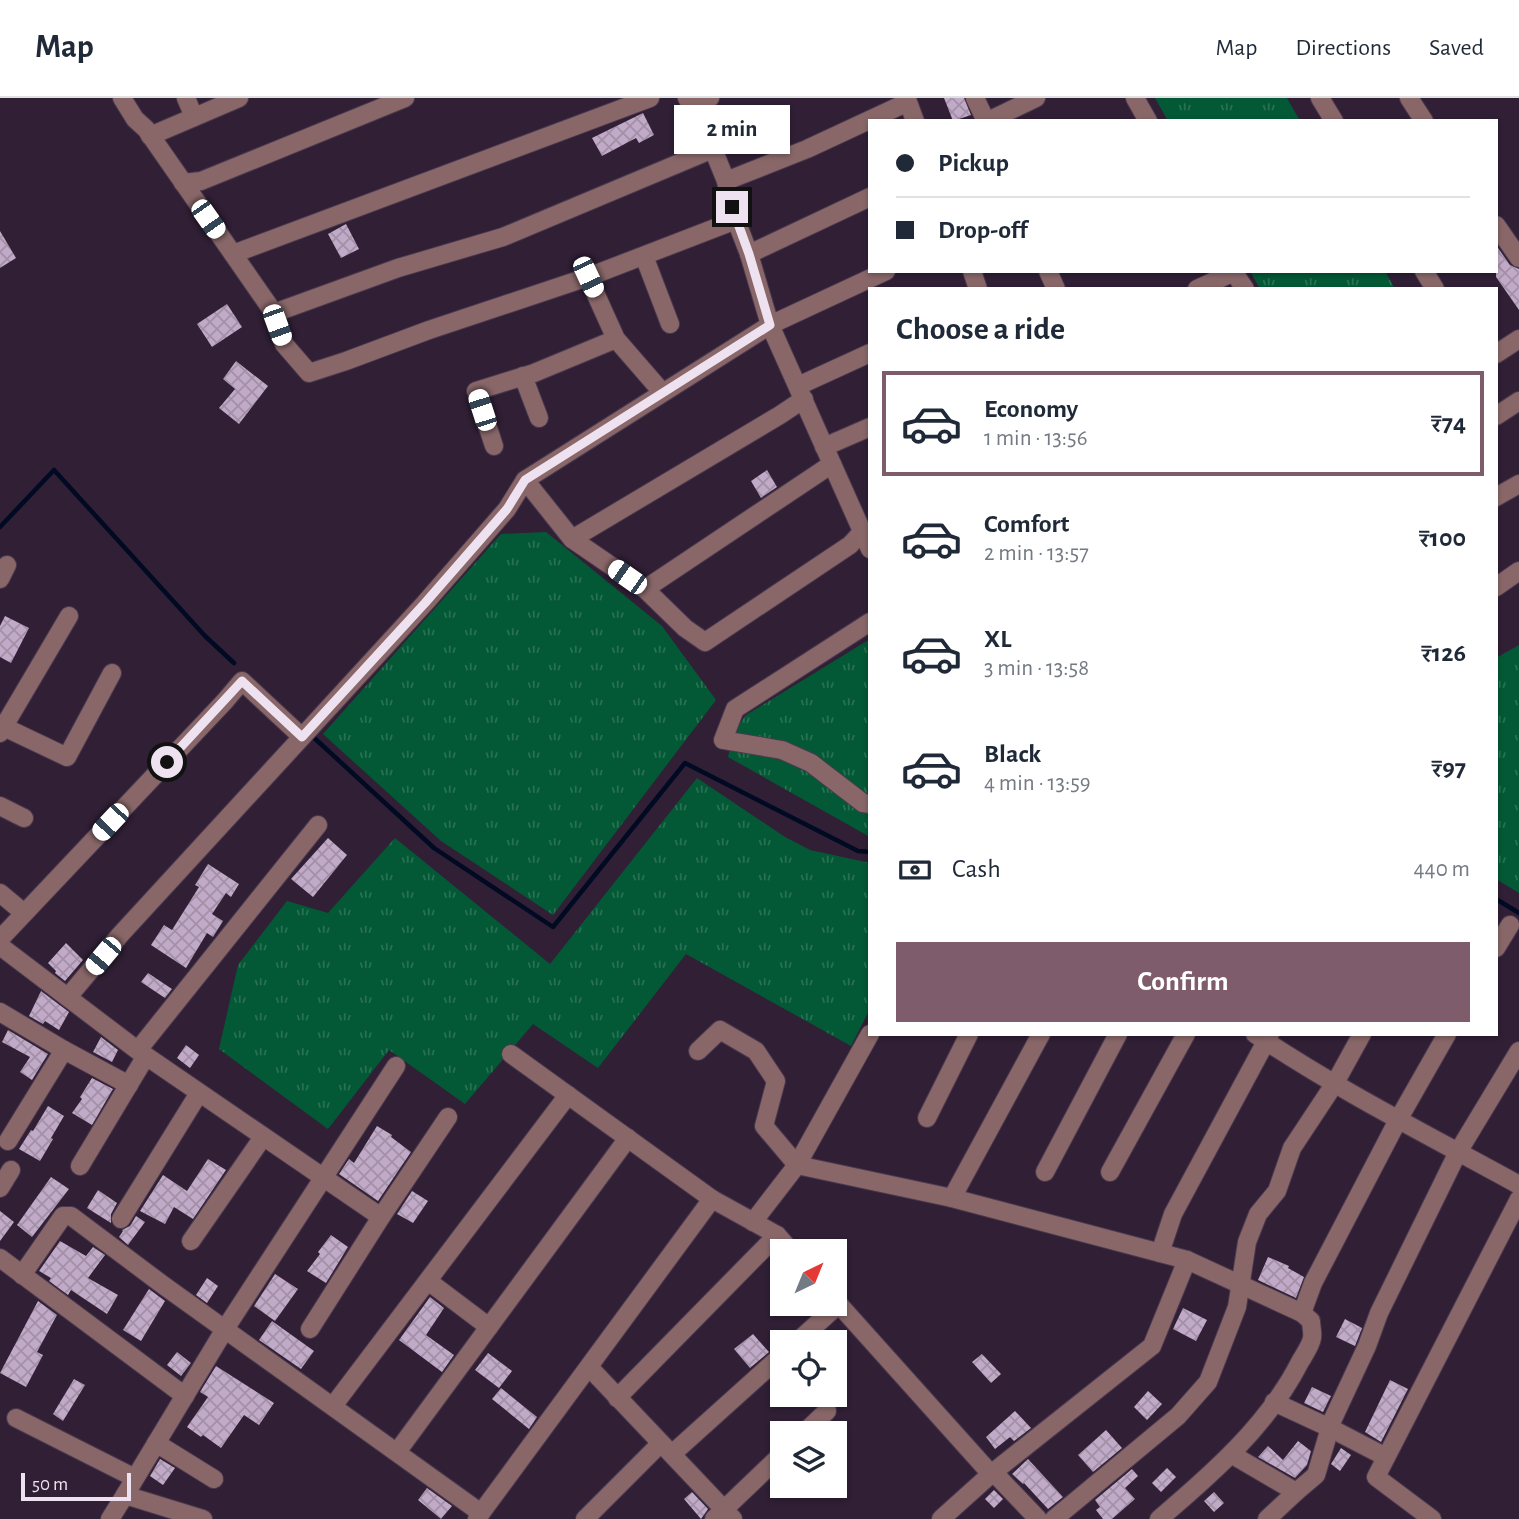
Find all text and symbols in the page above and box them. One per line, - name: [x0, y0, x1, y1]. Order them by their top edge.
- text: Map: [35, 31, 94, 64]
- text: Map: [1215, 36, 1257, 60]
- text: Directions: [1295, 36, 1391, 60]
- text: Saved: [1429, 36, 1484, 60]
- callout: 2 min: [674, 105, 790, 154]
- text: 2 min: [706, 118, 758, 141]
- text: Pickup: [938, 150, 1009, 176]
- route end: [716, 191, 748, 223]
- car: [188, 196, 229, 242]
- text: Drop-off: [938, 217, 1027, 243]
- car: [570, 254, 607, 300]
- car: [260, 302, 295, 348]
- text: Choose a ride: [896, 313, 1065, 345]
- car: [466, 387, 499, 433]
- icon: car: [900, 392, 963, 455]
- text: Economy: [984, 396, 1078, 422]
- text: ₹74: [1431, 410, 1466, 436]
- text: 1 min · 13:56: [984, 427, 1087, 450]
- icon: car: [900, 507, 963, 570]
- text: Comfort: [984, 511, 1069, 537]
- text: ₹100: [1419, 525, 1466, 551]
- text: 2 min · 13:57: [984, 542, 1089, 565]
- car: [604, 556, 651, 598]
- icon: car: [900, 622, 963, 685]
- text: XL: [984, 626, 1011, 652]
- text: ₹126: [1421, 640, 1466, 666]
- text: 3 min · 13:58: [984, 657, 1089, 680]
- icon: car: [900, 737, 963, 800]
- text: Black: [984, 741, 1041, 767]
- route start: [151, 746, 183, 778]
- text: ₹97: [1431, 755, 1466, 781]
- text: 4 min · 13:59: [984, 772, 1091, 795]
- car: [88, 799, 133, 845]
- icon: cash: [896, 851, 934, 889]
- text: Cash: [952, 856, 1001, 882]
- text: 440 m: [1414, 858, 1470, 881]
- car: [82, 933, 125, 979]
- button: Confirm: [896, 942, 1470, 1022]
- north arrow: [770, 1239, 847, 1316]
- map controls: [770, 1239, 847, 1498]
- button: locate: [770, 1330, 847, 1407]
- button: layers: [770, 1421, 847, 1498]
- scale bar: [21, 1470, 131, 1502]
- text: 50 m: [32, 1475, 68, 1494]

